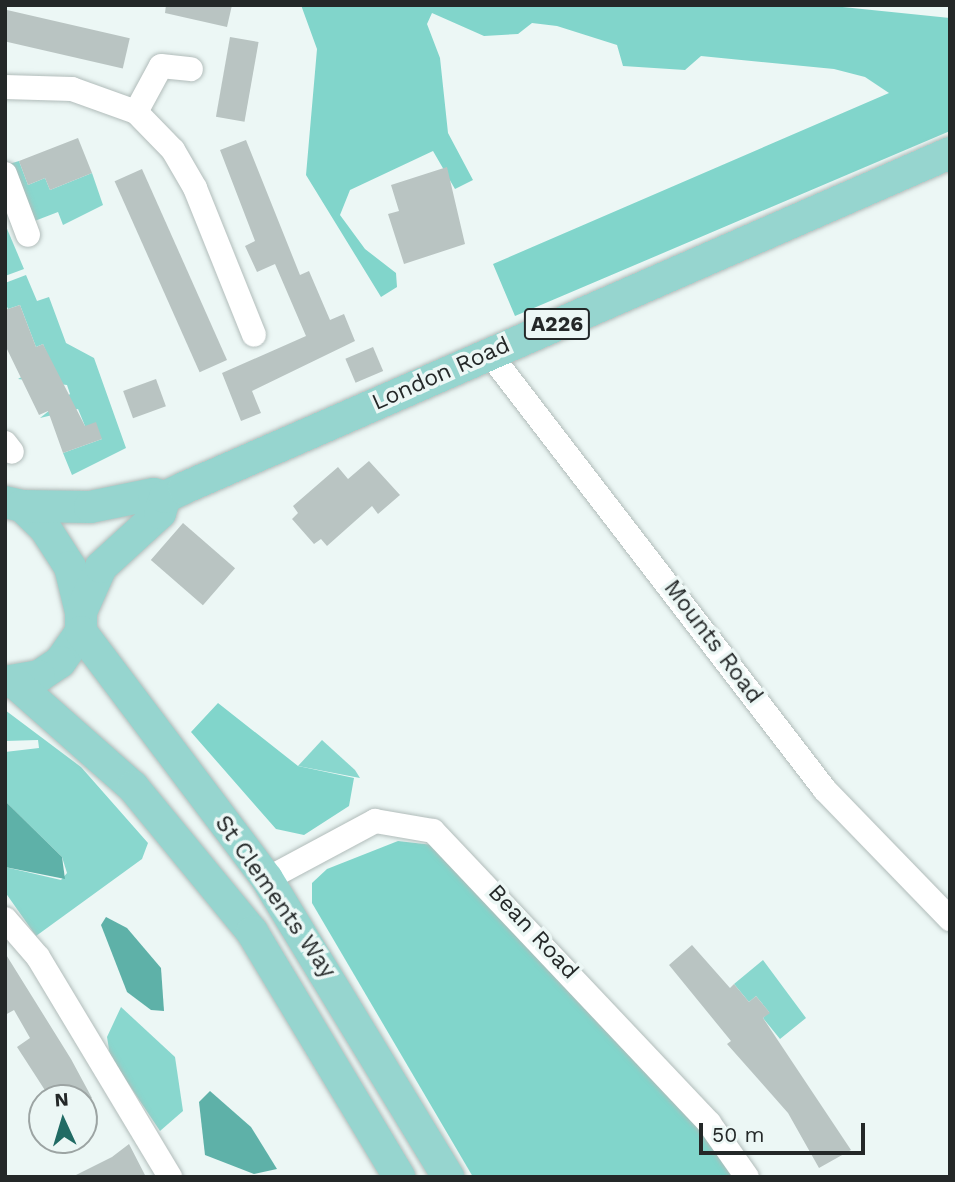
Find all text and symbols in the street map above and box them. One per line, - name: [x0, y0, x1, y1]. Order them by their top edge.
- road number: A226: [524, 306, 590, 342]
- street label: London Road: [368, 331, 514, 417]
- street label: Mounts Road: [658, 575, 768, 709]
- street label: St Clements Way: [208, 810, 342, 984]
- street label: Bean Road: [482, 879, 584, 985]
- north arrow: [28, 1084, 98, 1154]
- text: N: [54, 1088, 69, 1112]
- scale bar: [703, 1108, 869, 1152]
- text: 50 m: [712, 1122, 764, 1147]

